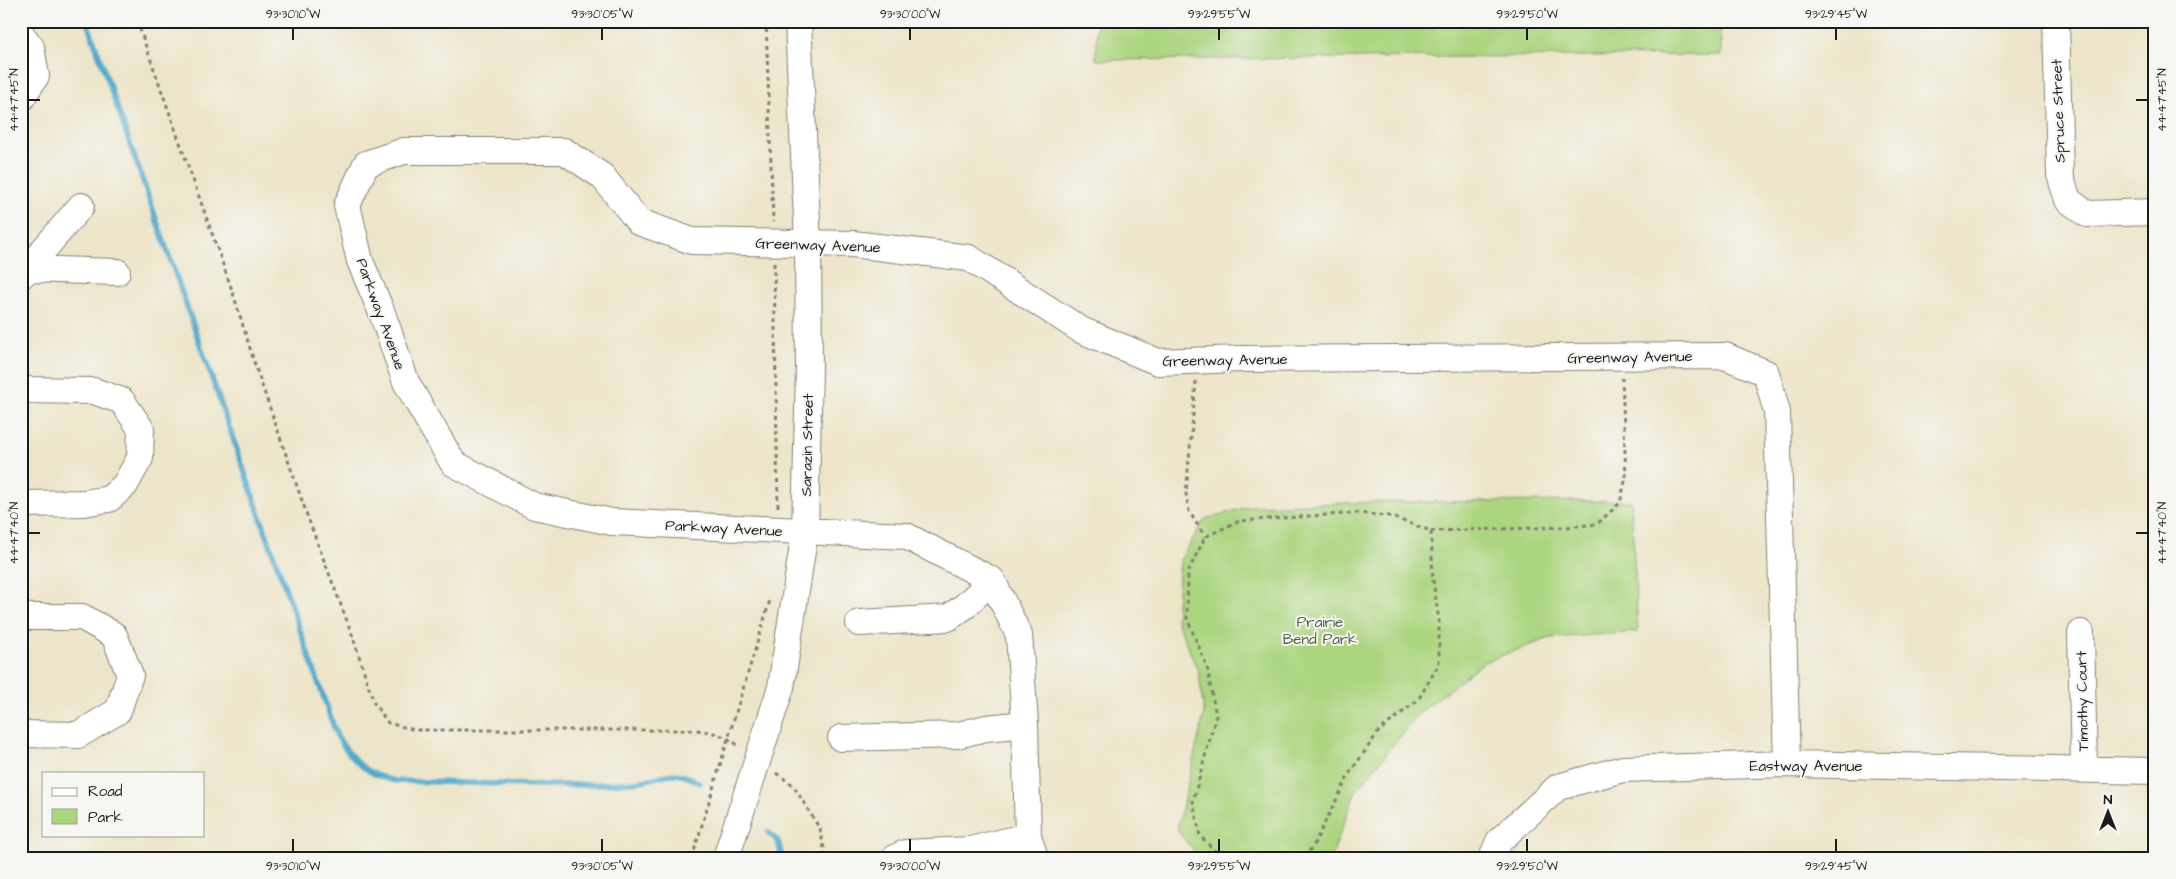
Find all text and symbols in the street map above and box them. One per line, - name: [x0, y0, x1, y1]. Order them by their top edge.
- text: 93°30'10"W: [266, 6, 321, 23]
- text: 93°30'05"W: [571, 6, 633, 23]
- text: 93°30'00"W: [880, 6, 941, 23]
- text: 93°29'55"W: [1188, 6, 1251, 23]
- text: 93°29'50"W: [1496, 6, 1558, 23]
- text: 93°29'45"W: [1805, 6, 1868, 23]
- street label: Spruce Street: [2046, 59, 2071, 163]
- text: 44°47'45"N: [6, 68, 23, 132]
- text: 44°47'45"N: [2154, 68, 2171, 132]
- street label: Greenway Avenue: [755, 233, 881, 259]
- street label: Parkway Avenue: [350, 255, 410, 373]
- street label: Greenway Avenue: [1567, 346, 1693, 370]
- street label: Greenway Avenue: [1162, 349, 1288, 373]
- street label: Sarazin Street: [796, 394, 819, 497]
- text: 44°47'40"N: [6, 501, 23, 564]
- text: 44°47'40"N: [2154, 501, 2171, 564]
- street label: Parkway Avenue: [665, 515, 783, 543]
- park label: Prairie Bend Park: [1283, 612, 1357, 650]
- street label: Timothy Court: [2071, 651, 2095, 751]
- street label: Eastway Avenue: [1750, 756, 1862, 778]
- legend: [42, 772, 205, 836]
- text: Road: [88, 781, 123, 802]
- north arrow: [2084, 786, 2134, 836]
- text: N: [2104, 790, 2113, 810]
- text: Park: [88, 807, 123, 828]
- text: 93°30'10"W: [266, 858, 321, 875]
- text: 93°30'05"W: [571, 858, 633, 875]
- text: 93°30'00"W: [880, 858, 941, 875]
- text: 93°29'55"W: [1188, 858, 1251, 875]
- text: 93°29'50"W: [1496, 858, 1558, 875]
- text: 93°29'45"W: [1805, 858, 1868, 875]

